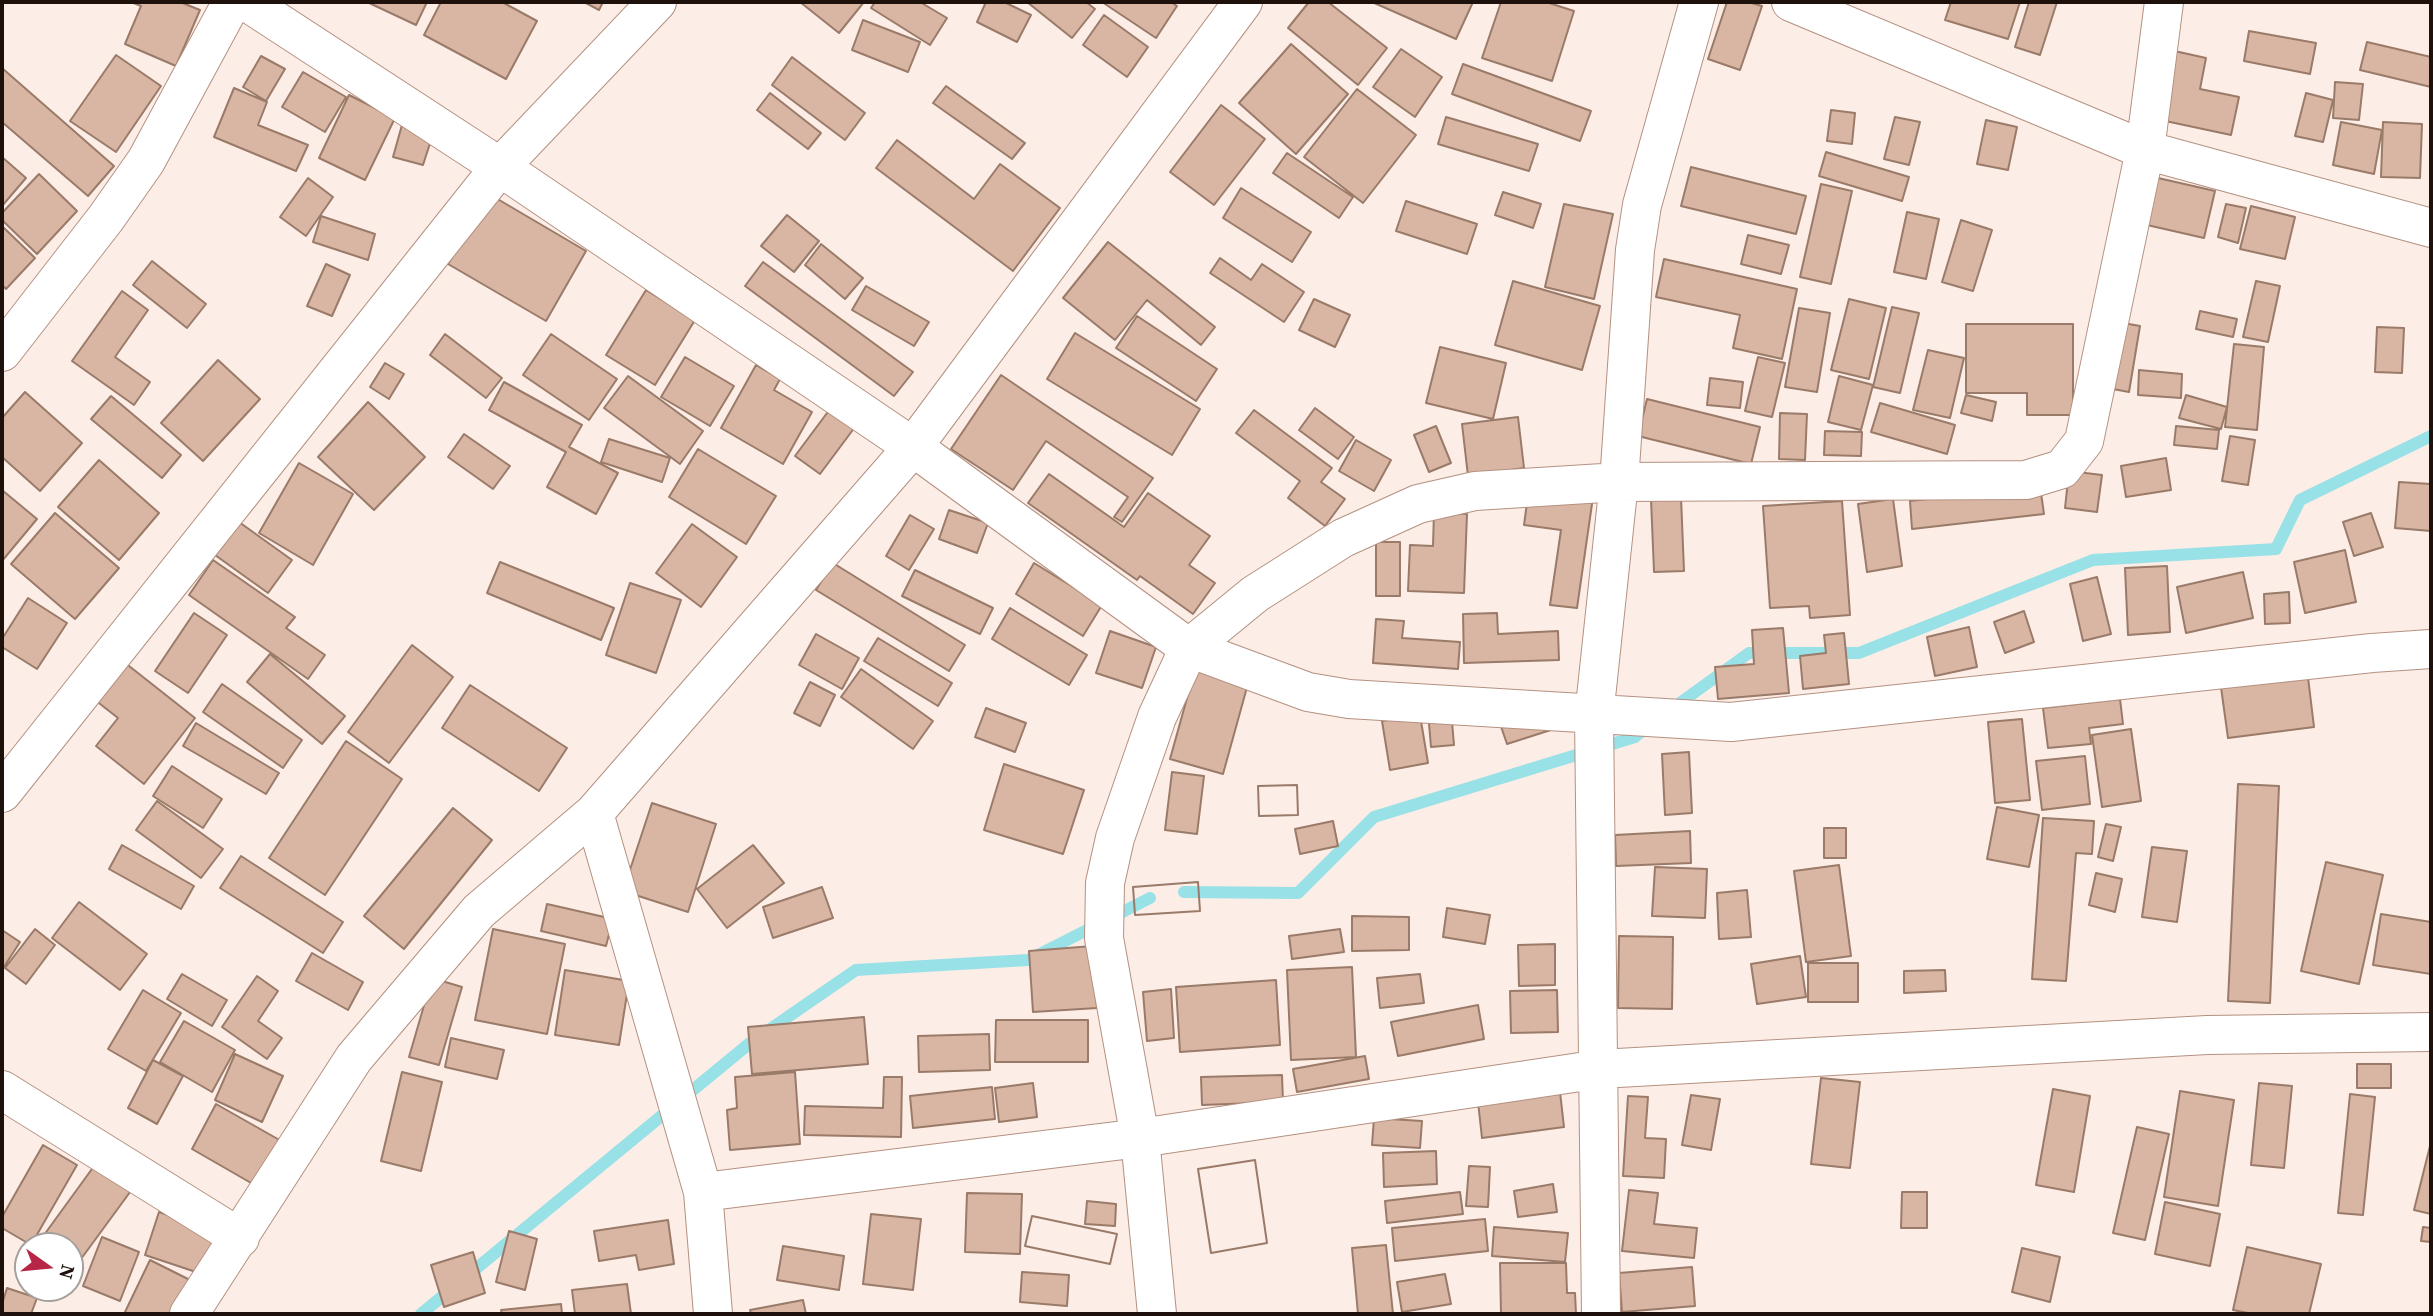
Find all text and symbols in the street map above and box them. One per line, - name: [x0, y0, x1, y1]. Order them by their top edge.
- north arrow: [14, 1232, 84, 1302]
- text: N: [53, 1262, 82, 1282]

